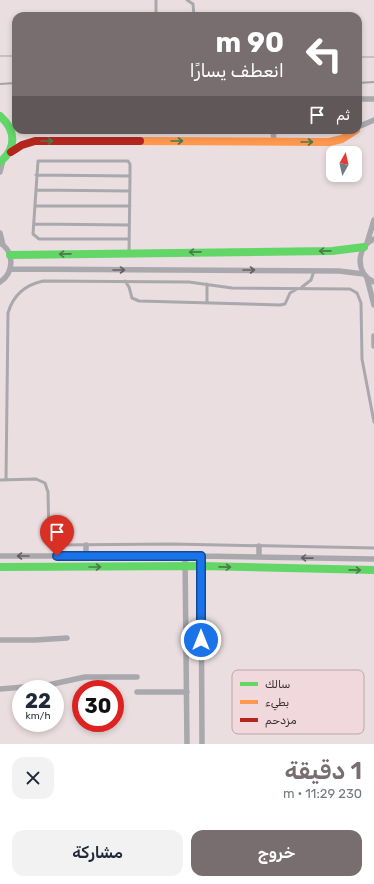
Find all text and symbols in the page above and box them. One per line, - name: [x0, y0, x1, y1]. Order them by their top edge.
- text: 90 m: [215, 26, 284, 59]
- icon: left: [298, 28, 350, 80]
- text: انعطف يسارًا: [190, 60, 284, 82]
- icon: arrive: [306, 104, 328, 126]
- text: ثم: [336, 106, 350, 124]
- one-way arrow: [40, 137, 53, 145]
- one-way arrow: [170, 137, 183, 145]
- one-way arrow: [300, 138, 313, 146]
- north arrow: [326, 146, 362, 182]
- map controls: [326, 146, 362, 182]
- one-way arrow: [319, 247, 332, 254]
- one-way arrow: [189, 248, 202, 256]
- one-way arrow: [59, 250, 72, 258]
- one-way arrow: [112, 266, 125, 274]
- one-way arrow: [242, 266, 255, 274]
- pin: [40, 515, 74, 556]
- icon: arrive: [46, 521, 68, 543]
- one-way arrow: [17, 552, 30, 560]
- one-way arrow: [301, 554, 314, 562]
- one-way arrow: [88, 563, 101, 571]
- one-way arrow: [218, 563, 231, 571]
- one-way arrow: [348, 566, 361, 574]
- position arrow: [180, 619, 222, 661]
- legend: [232, 670, 364, 734]
- text: سالك: [265, 678, 290, 691]
- speed limit sign: 30: [72, 680, 124, 732]
- text: 22: [25, 689, 51, 713]
- text: بطيء: [265, 696, 289, 711]
- text: km/h: [26, 710, 50, 722]
- text: مزدحم: [265, 714, 297, 728]
- button: close: [12, 757, 54, 799]
- text: 1 دقيقة: [285, 757, 362, 785]
- text: 230 m · 11:29: [283, 786, 362, 801]
- button: مشاركة: [12, 830, 183, 876]
- button: خروج: [191, 830, 362, 876]

